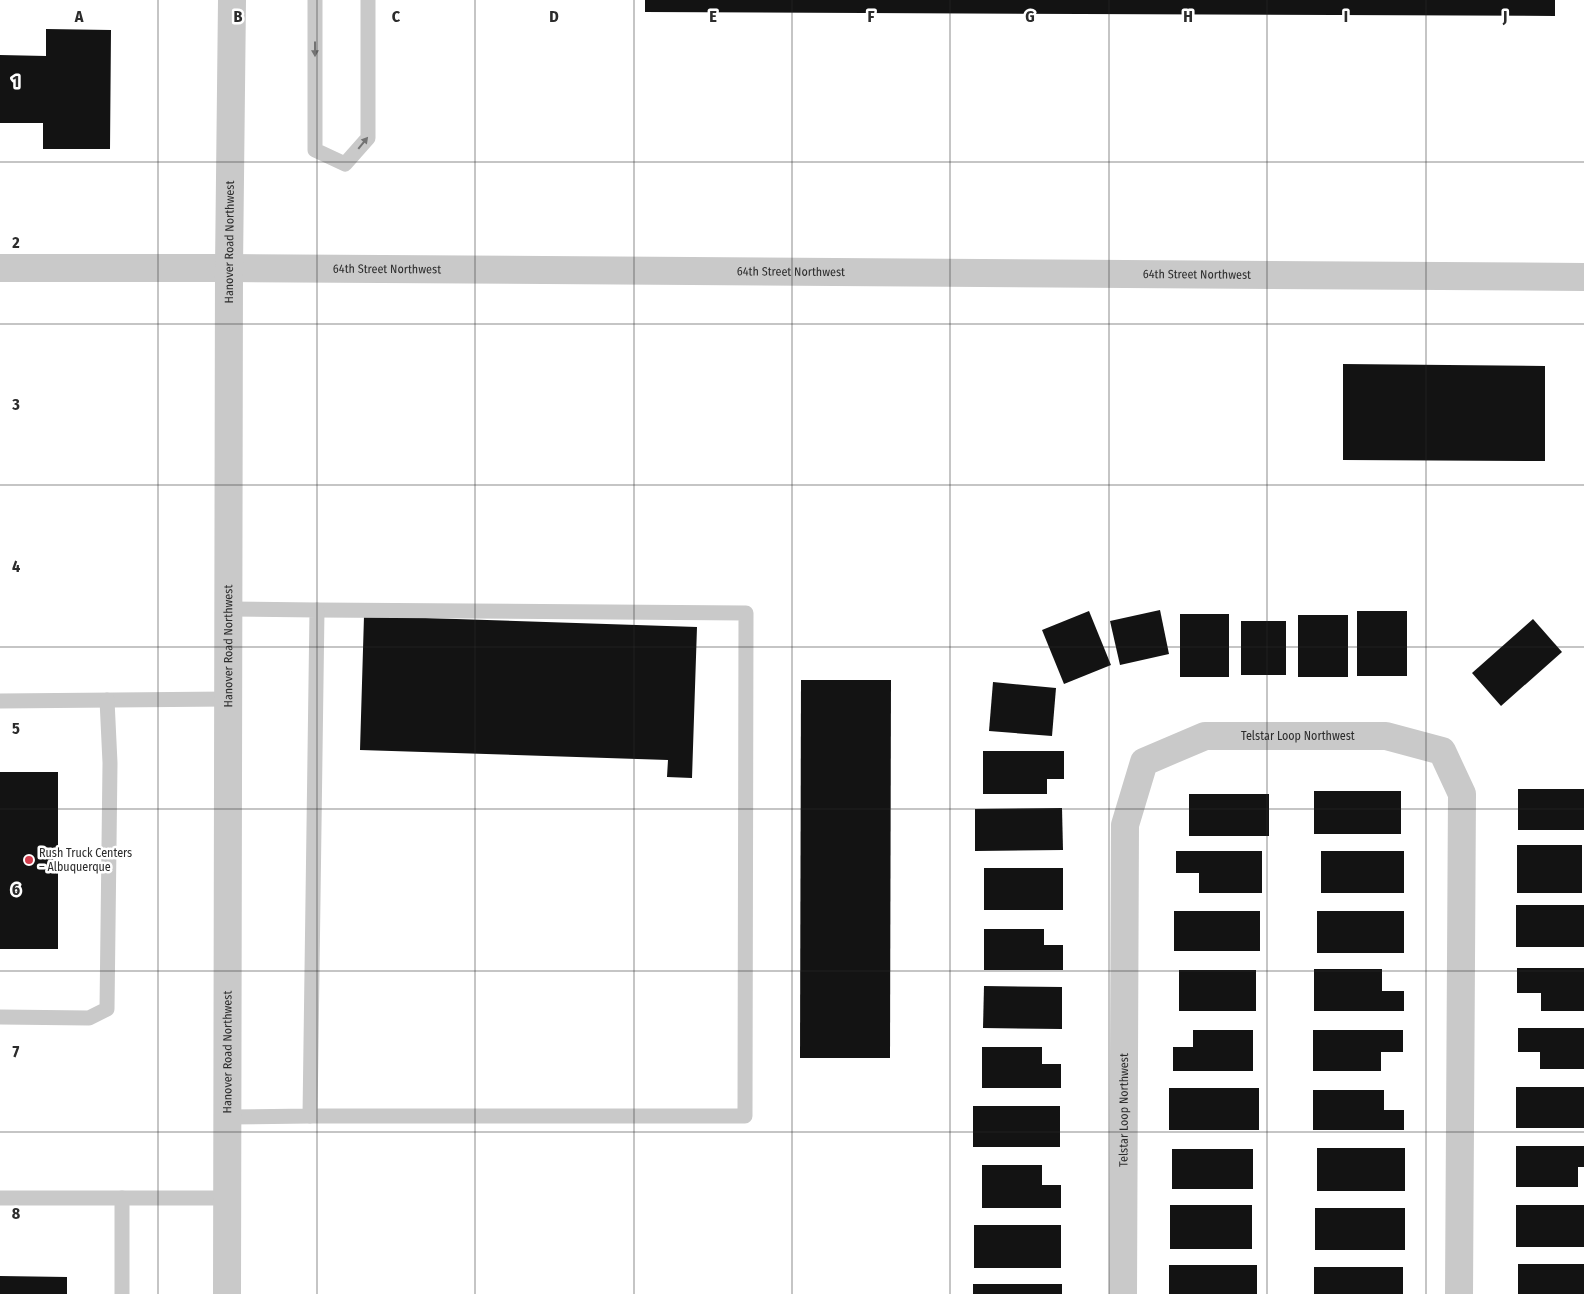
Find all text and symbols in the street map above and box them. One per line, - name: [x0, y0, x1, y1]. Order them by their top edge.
- text: A: [74, 7, 84, 26]
- text: B: [234, 7, 243, 26]
- text: C: [392, 7, 401, 26]
- text: D: [549, 7, 559, 26]
- text: E: [709, 7, 717, 26]
- text: F: [867, 7, 875, 26]
- text: G: [1025, 7, 1035, 26]
- text: H: [1183, 7, 1193, 26]
- text: I: [1344, 7, 1348, 26]
- text: J: [1502, 7, 1507, 26]
- one-way arrow: [311, 41, 319, 57]
- text: 1: [13, 72, 19, 91]
- one-way arrow: [357, 137, 368, 150]
- street label: Hanover Road Northwest: [222, 180, 237, 303]
- text: 2: [11, 233, 20, 252]
- street label: 64th Street Northwest: [333, 262, 441, 276]
- street label: 64th Street Northwest: [737, 264, 845, 279]
- street label: 64th Street Northwest: [1143, 267, 1251, 282]
- text: 3: [11, 395, 20, 414]
- text: 4: [12, 557, 20, 576]
- street label: Hanover Road Northwest: [221, 585, 235, 707]
- text: 5: [12, 719, 20, 738]
- street label: Telstar Loop Northwest: [1241, 729, 1355, 743]
- place label: Rush Truck Centers – Albuquerque: [39, 846, 132, 874]
- marker: Rush Truck Centers – Albuquerque: [23, 854, 35, 866]
- text: 6: [12, 880, 20, 899]
- street label: Hanover Road Northwest: [220, 991, 235, 1113]
- text: 7: [13, 1042, 20, 1061]
- street label: Telstar Loop Northwest: [1117, 1053, 1131, 1167]
- text: 8: [12, 1204, 21, 1223]

